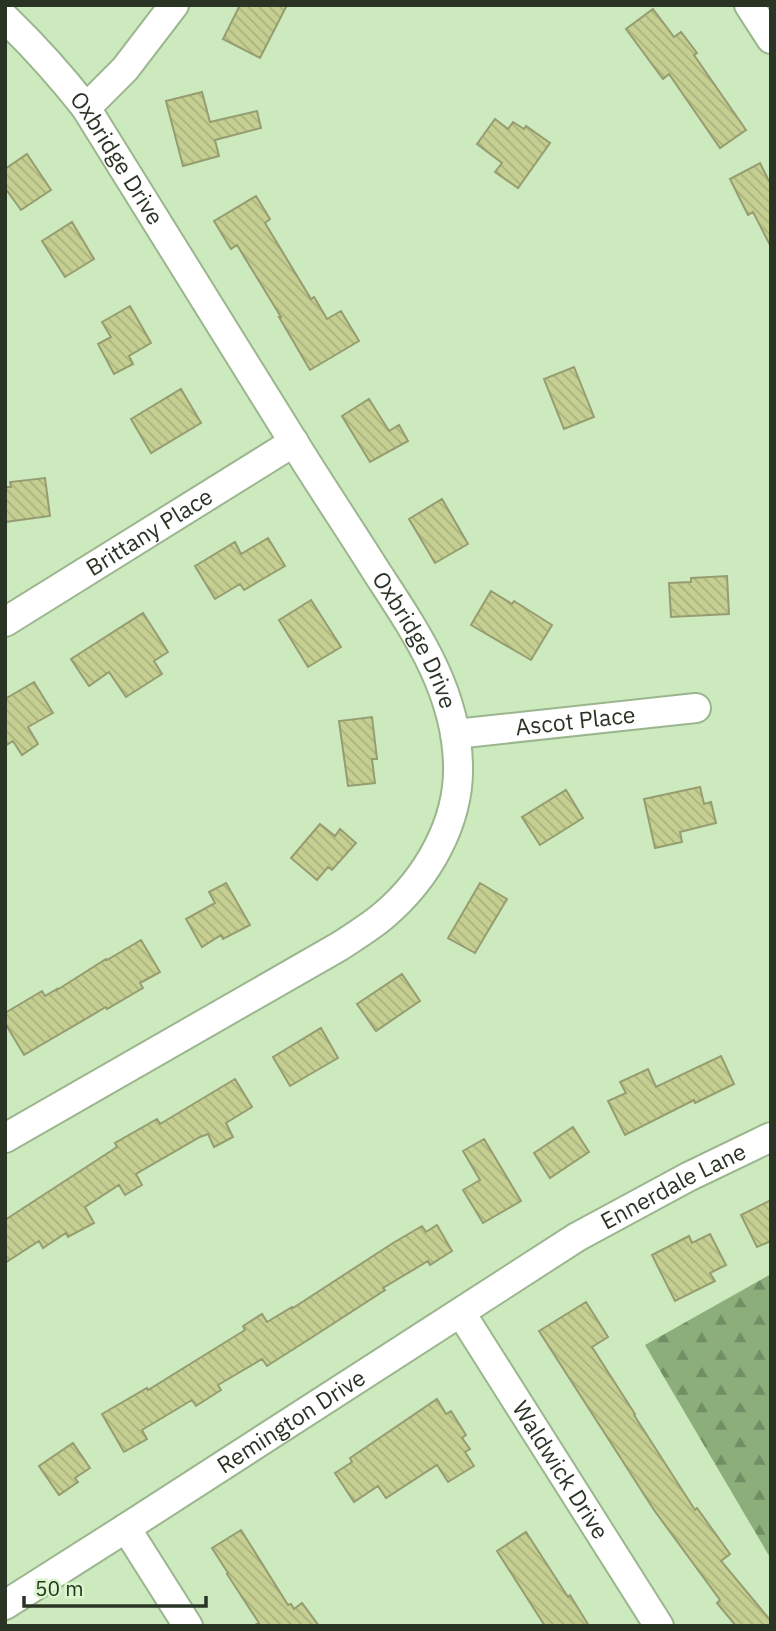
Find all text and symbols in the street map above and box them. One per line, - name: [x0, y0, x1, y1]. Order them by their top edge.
- street label: Oxbridge Drive: [64, 84, 171, 230]
- street label: Brittany Place: [80, 481, 218, 582]
- street label: Oxbridge Drive: [366, 565, 464, 712]
- street label: Ascot Place: [514, 699, 637, 741]
- street label: Ennerdale Lane: [595, 1135, 751, 1236]
- street label: Remington Drive: [211, 1362, 371, 1480]
- street label: Waldwick Drive: [506, 1395, 616, 1545]
- scale bar: [24, 1564, 206, 1608]
- text: 50 m: [35, 1574, 84, 1602]

